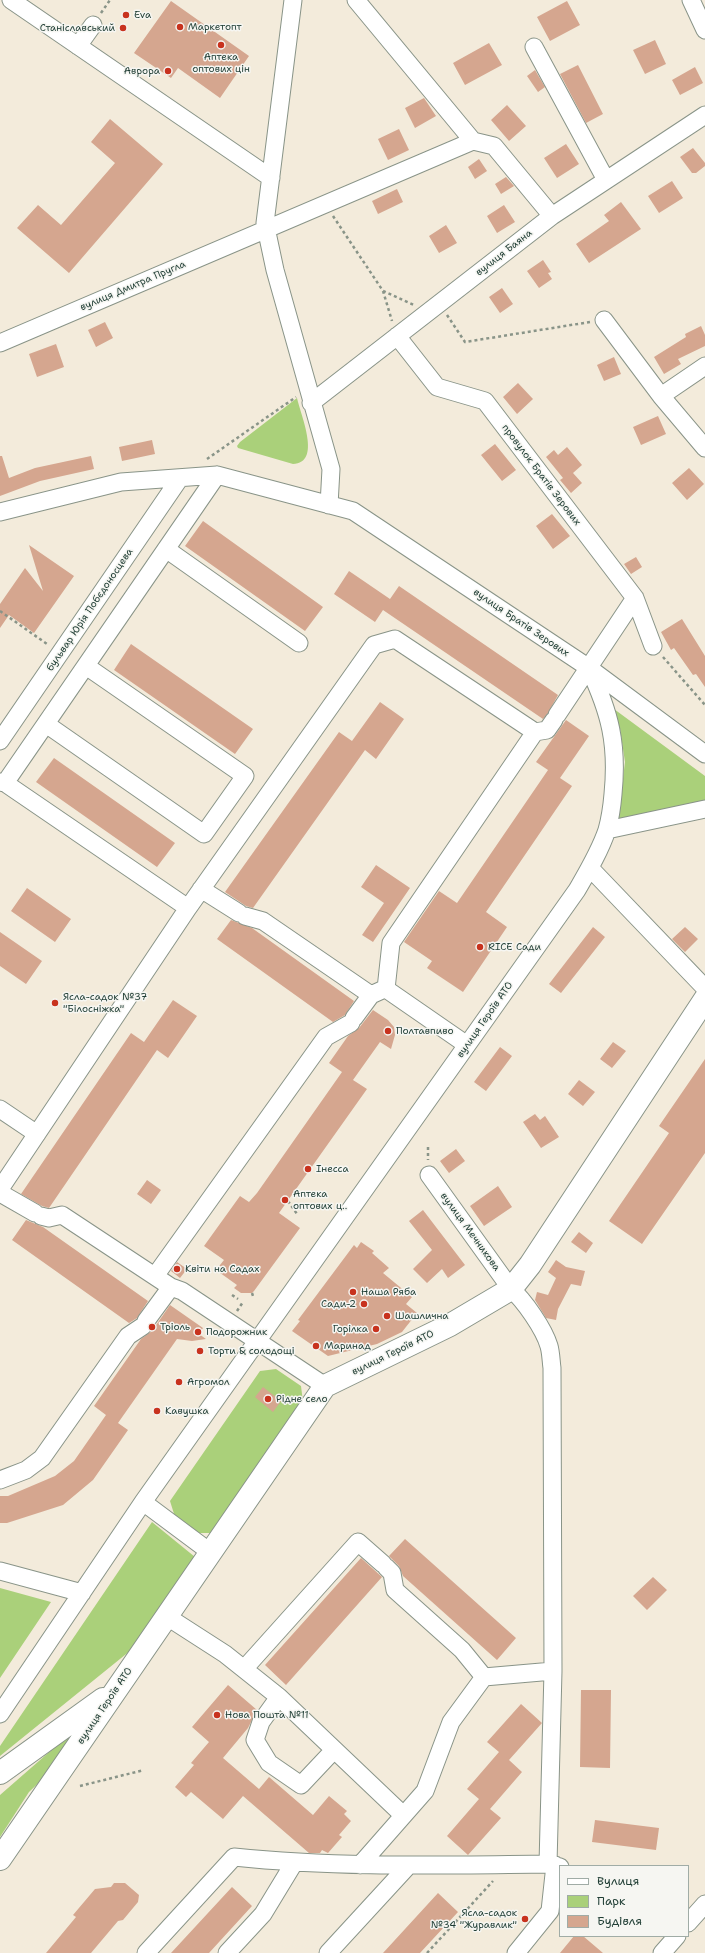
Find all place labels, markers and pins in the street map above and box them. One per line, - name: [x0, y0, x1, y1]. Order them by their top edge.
- place label: Eva: [134, 9, 151, 21]
- marker: Eva: [121, 10, 131, 20]
- place label: Маркетопт: [188, 21, 242, 33]
- place label: Станіславський: [40, 22, 115, 34]
- marker: Маркетопт: [175, 22, 185, 32]
- marker: Станіславський: [118, 23, 128, 33]
- marker: Аптека оптових цін: [216, 40, 226, 50]
- place label: Аптека оптових цін: [192, 51, 250, 74]
- place label: Аврора: [124, 65, 160, 77]
- marker: Аврора: [163, 66, 173, 76]
- place label: RICE Сади: [488, 941, 541, 953]
- marker: RICE Сади: [475, 942, 485, 952]
- place label: Ясла-садок №37 "Білосніжка": [63, 991, 147, 1014]
- marker: Ясла-садок №37 "Білосніжка": [50, 998, 60, 1008]
- place label: Полтавпиво: [396, 1025, 454, 1037]
- marker: Полтавпиво: [383, 1026, 393, 1036]
- place label: Інесса: [316, 1163, 349, 1175]
- marker: Інесса: [303, 1164, 313, 1174]
- place label: Аптека оптових ц‥: [293, 1188, 347, 1212]
- marker: Аптека оптових ц‥: [280, 1195, 290, 1205]
- place label: Квіти на Садах: [185, 1263, 260, 1275]
- marker: Квіти на Садах: [172, 1264, 182, 1274]
- place label: Наша Ряба: [361, 1286, 416, 1298]
- marker: Наша Ряба: [348, 1287, 358, 1297]
- place label: Сади-2: [321, 1298, 356, 1310]
- marker: Сади-2: [359, 1299, 369, 1309]
- place label: Шашлична: [395, 1310, 449, 1322]
- marker: Шашлична: [382, 1311, 392, 1321]
- place label: Тріоль: [160, 1321, 190, 1333]
- marker: Тріоль: [147, 1322, 157, 1332]
- place label: Горілка: [333, 1323, 368, 1335]
- marker: Горілка: [371, 1324, 381, 1334]
- place label: Подорожник: [206, 1326, 267, 1338]
- marker: Подорожник: [193, 1327, 203, 1337]
- place label: Маринад: [324, 1340, 371, 1352]
- marker: Маринад: [311, 1341, 321, 1351]
- place label: Торти & солодощі: [208, 1345, 295, 1357]
- marker: Торти & солодощі: [195, 1346, 205, 1356]
- place label: Агромол: [187, 1376, 230, 1388]
- marker: Агромол: [174, 1377, 184, 1387]
- place label: Рідне село: [276, 1393, 328, 1405]
- marker: Рідне село: [263, 1394, 273, 1404]
- place label: Кавушка: [165, 1405, 209, 1417]
- marker: Кавушка: [152, 1406, 162, 1416]
- place label: Нова Пошта №11: [225, 1709, 309, 1721]
- marker: Нова Пошта №11: [212, 1710, 222, 1720]
- place label: Ясла-садок №34 "Журавлик": [431, 1907, 517, 1930]
- marker: Ясла-садок №34 "Журавлик": [520, 1914, 530, 1924]

